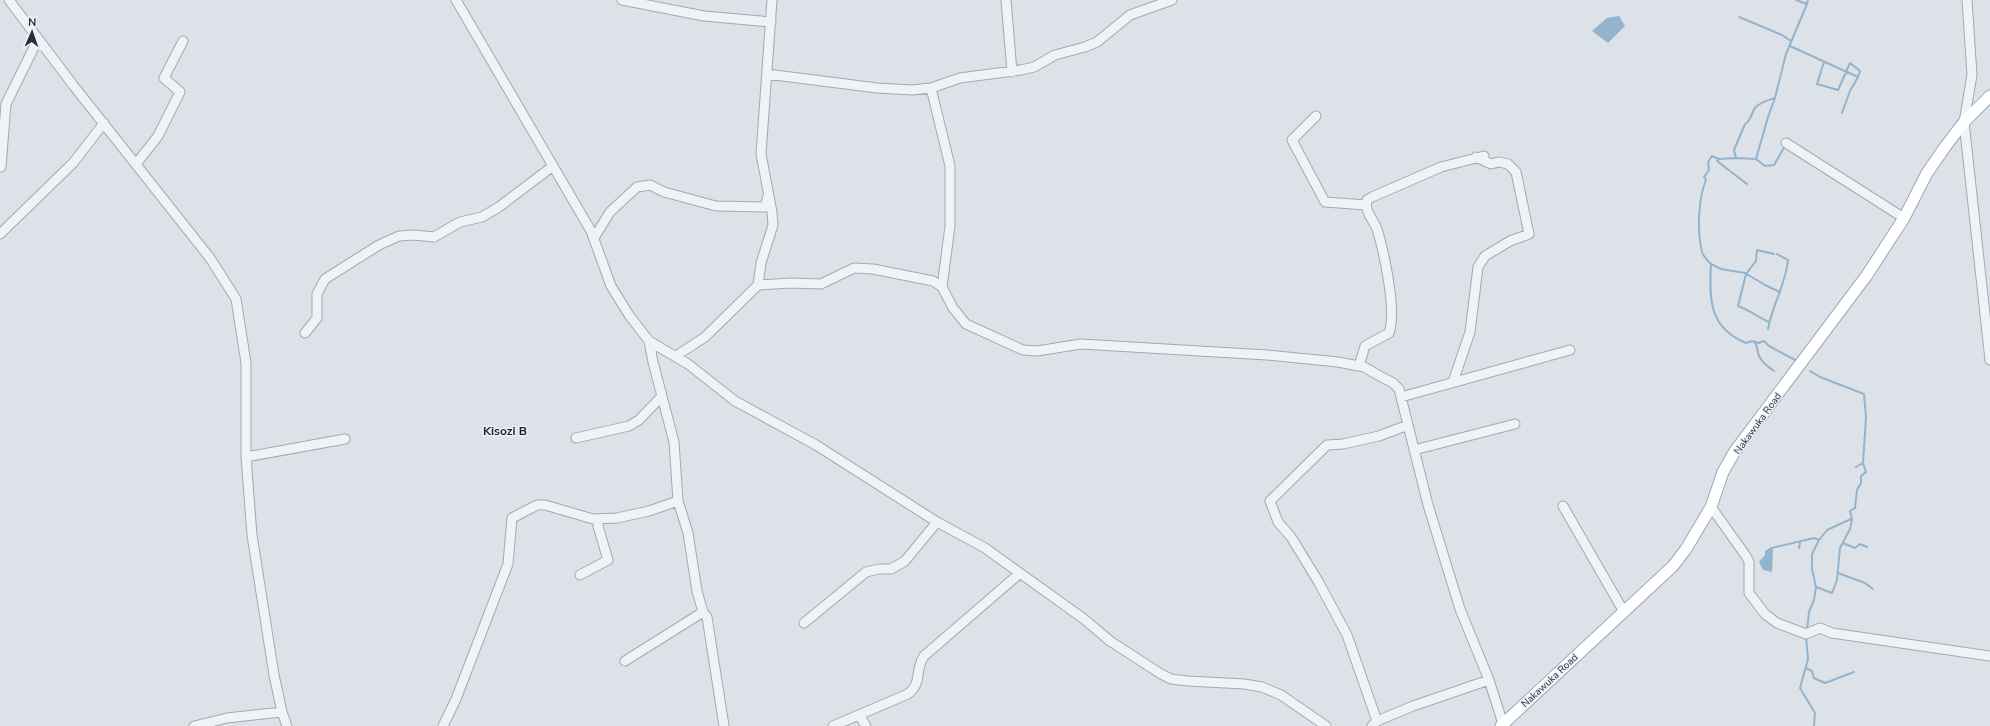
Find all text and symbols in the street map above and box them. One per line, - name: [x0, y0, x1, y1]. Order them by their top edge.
- north arrow: [12, 12, 52, 52]
- text: N: [28, 15, 37, 30]
- street label: Nakawuka Road: [1731, 390, 1785, 457]
- district label: Kisozi B: [483, 423, 527, 439]
- street label: Nakawuka Road: [1518, 651, 1581, 711]

